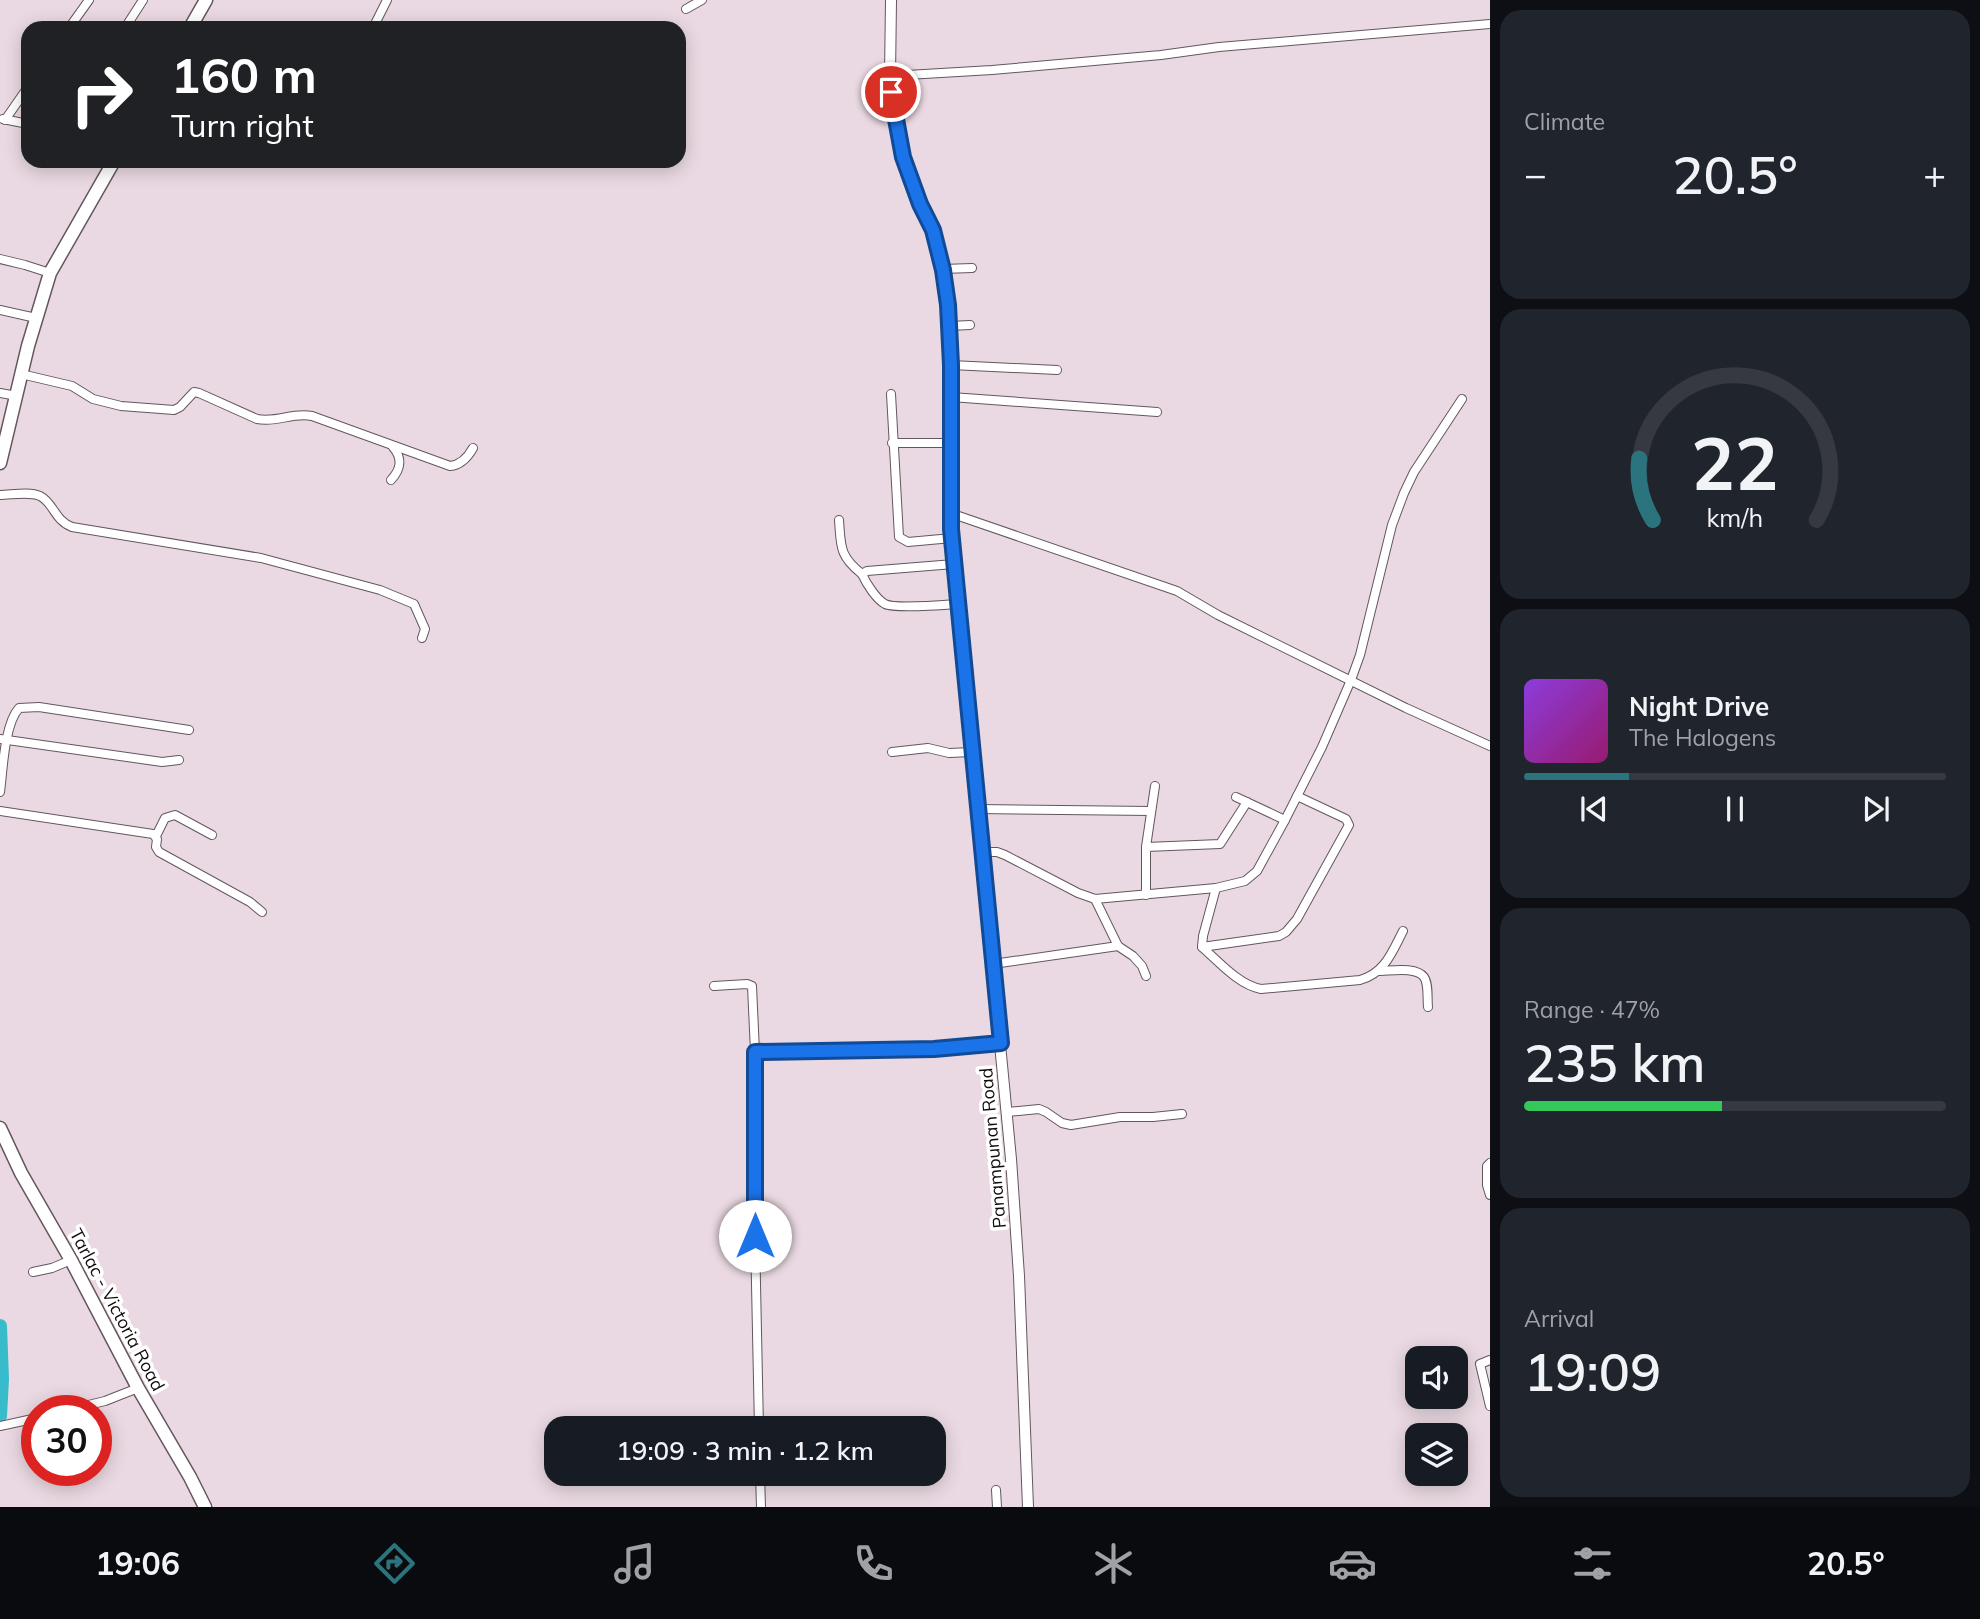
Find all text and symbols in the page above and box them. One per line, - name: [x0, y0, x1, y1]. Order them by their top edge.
- text: 160 m: [171, 44, 317, 105]
- icon: right: [56, 49, 147, 140]
- pin: [861, 62, 921, 122]
- icon: arrive: [872, 73, 910, 111]
- text: Turn right: [171, 105, 314, 145]
- text: Climate: [1524, 107, 1605, 136]
- text: 20.5°: [1672, 142, 1798, 207]
- text: −: [1524, 150, 1547, 198]
- text: +: [1923, 150, 1946, 198]
- text: 22: [1691, 418, 1779, 509]
- text: km/h: [1707, 502, 1763, 533]
- text: Night Drive: [1629, 690, 1769, 723]
- text: The Halogens: [1629, 723, 1776, 752]
- icon: previous: [1575, 790, 1613, 828]
- icon: pause: [1716, 790, 1754, 828]
- icon: next: [1857, 790, 1895, 828]
- text: Range · 47%: [1524, 995, 1660, 1024]
- text: 235 km: [1524, 1030, 1705, 1095]
- street label: Panampunan Road: [974, 1067, 1011, 1229]
- position arrow: [718, 1199, 792, 1273]
- street label: Tarlac - Victoria Road: [65, 1225, 170, 1395]
- text: Arrival: [1524, 1304, 1594, 1333]
- text: 19:09: [1524, 1339, 1661, 1404]
- map controls: [1405, 1346, 1468, 1486]
- button: sound: [1405, 1346, 1468, 1409]
- speed limit sign: 30: [21, 1395, 112, 1486]
- button: layers: [1405, 1423, 1468, 1486]
- text: 19:09 · 3 min · 1.2 km: [616, 1434, 874, 1467]
- icon: directions: [370, 1539, 419, 1588]
- icon: music: [610, 1539, 659, 1588]
- icon: phone: [849, 1539, 898, 1588]
- icon: climate: [1089, 1539, 1138, 1588]
- icon: car: [1328, 1539, 1377, 1588]
- icon: filters: [1568, 1539, 1617, 1588]
- text: 19:06: [95, 1543, 180, 1583]
- text: 20.5°: [1807, 1543, 1885, 1583]

